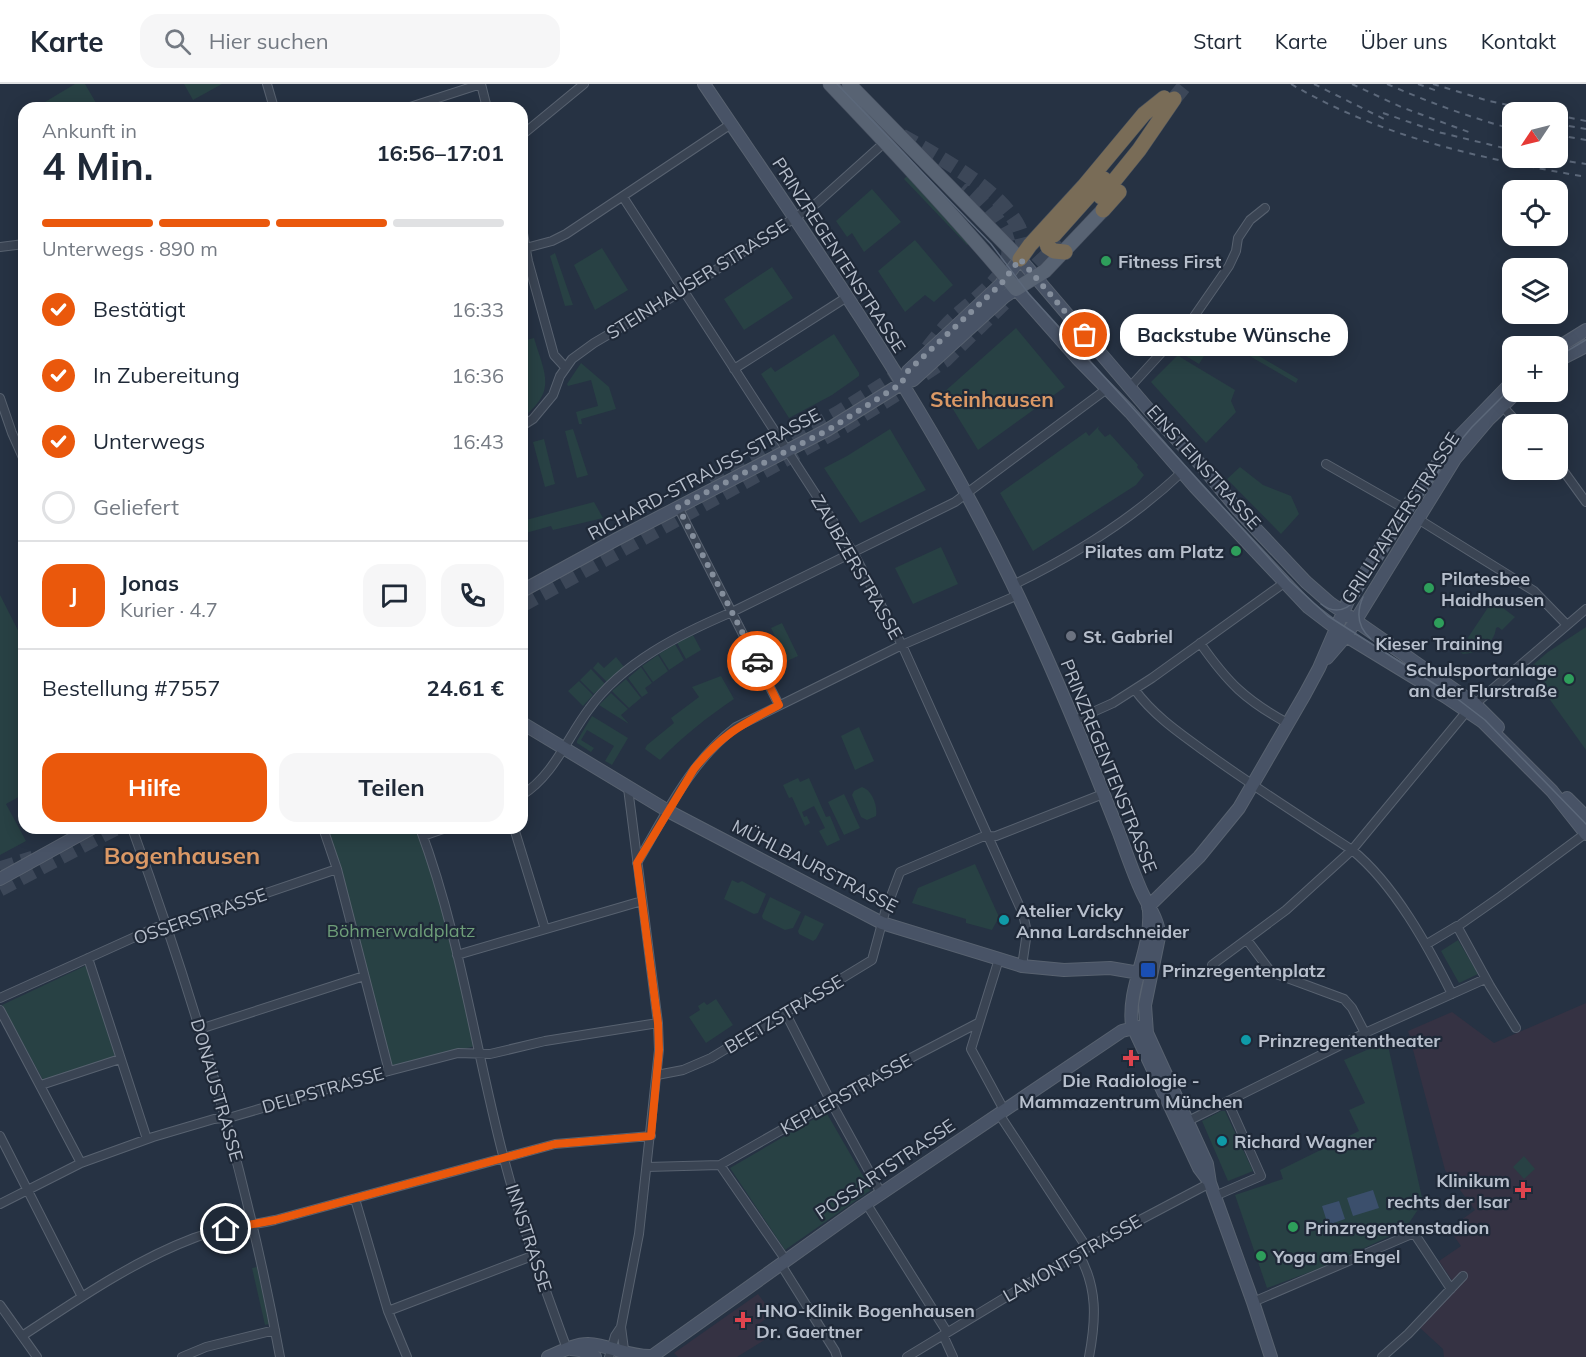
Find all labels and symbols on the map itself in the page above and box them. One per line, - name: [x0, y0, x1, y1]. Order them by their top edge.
- north arrow: [1502, 102, 1568, 168]
- street label: PRINZREGENTENSTRASSE: [767, 153, 911, 357]
- street label: STEINHAUSER STRASSE: [602, 214, 792, 344]
- place label: Fitness First: [1118, 250, 1221, 273]
- marker: Fitness First: [1099, 254, 1113, 268]
- pin: [1059, 309, 1110, 360]
- callout: Backstube Wünsche: [1121, 314, 1349, 356]
- district label: Steinhausen: [930, 386, 1054, 412]
- street label: EINSTEINSTRASSE: [1142, 400, 1266, 534]
- street label: RICHARD-STRAUSS-STRASSE: [584, 403, 824, 545]
- street label: GRILLPARZERSTRASSE: [1336, 428, 1464, 608]
- street label: ZAUBZERSTRASSE: [806, 491, 908, 643]
- place label: Pilates am Platz: [1084, 540, 1224, 563]
- marker: Pilates am Platz: [1229, 544, 1243, 558]
- place label: Pilatesbee Haidhausen: [1441, 567, 1544, 611]
- marker: Pilatesbee Haidhausen: [1422, 581, 1436, 595]
- marker: Kieser Training: [1432, 616, 1446, 630]
- place label: St. Gabriel: [1083, 625, 1173, 648]
- marker: St. Gabriel: [1064, 629, 1078, 643]
- courier: [727, 631, 787, 691]
- place label: Kieser Training: [1375, 632, 1503, 655]
- street label: PRINZREGENTENSTRASSE: [1056, 656, 1162, 876]
- place label: Schulsportanlage an der Flurstraße: [1406, 658, 1557, 702]
- marker: Schulsportanlage an der Flurstraße: [1562, 672, 1576, 686]
- street label: MÜHLBAURSTRASSE: [728, 814, 902, 918]
- district label: Bogenhausen: [104, 840, 260, 870]
- street label: OSSERSTRASSE: [130, 882, 270, 950]
- place label: Atelier Vicky Anna Lardschneider: [1016, 899, 1190, 943]
- marker: Atelier Vicky Anna Lardschneider: [997, 913, 1011, 927]
- park label: Böhmerwaldplatz: [327, 919, 475, 942]
- place label: Prinzregentenplatz: [1162, 959, 1325, 982]
- marker: Prinzregentenplatz: [1139, 961, 1157, 979]
- street label: BEETZSTRASSE: [720, 969, 848, 1059]
- street label: DONAUSTRASSE: [186, 1016, 248, 1164]
- place label: Prinzregententheater: [1258, 1029, 1441, 1052]
- marker: Prinzregententheater: [1239, 1033, 1253, 1047]
- street label: KEPLERSTRASSE: [776, 1048, 916, 1140]
- marker: Die Radiologie - Mammazentrum München: [1122, 1049, 1140, 1067]
- street label: DELPSTRASSE: [259, 1062, 387, 1118]
- place label: Die Radiologie - Mammazentrum München: [1019, 1069, 1243, 1113]
- street label: POSSARTSTRASSE: [811, 1114, 959, 1224]
- place label: Richard Wagner: [1234, 1130, 1376, 1153]
- marker: Richard Wagner: [1215, 1134, 1229, 1148]
- place label: Klinikum rechts der Isar: [1387, 1169, 1511, 1213]
- street label: INNSTRASSE: [501, 1181, 557, 1295]
- marker: Klinikum rechts der Isar: [1514, 1181, 1532, 1199]
- pin: [200, 1203, 251, 1254]
- street label: LAMONTSTRASSE: [999, 1209, 1145, 1307]
- place label: Prinzregentenstadion: [1305, 1216, 1489, 1239]
- marker: Prinzregentenstadion: [1286, 1220, 1300, 1234]
- place label: Yoga am Engel: [1272, 1245, 1400, 1268]
- marker: Yoga am Engel: [1254, 1249, 1268, 1263]
- place label: HNO-Klinik Bogenhausen Dr. Gaertner: [756, 1299, 975, 1343]
- marker: HNO-Klinik Bogenhausen Dr. Gaertner: [734, 1311, 752, 1329]

